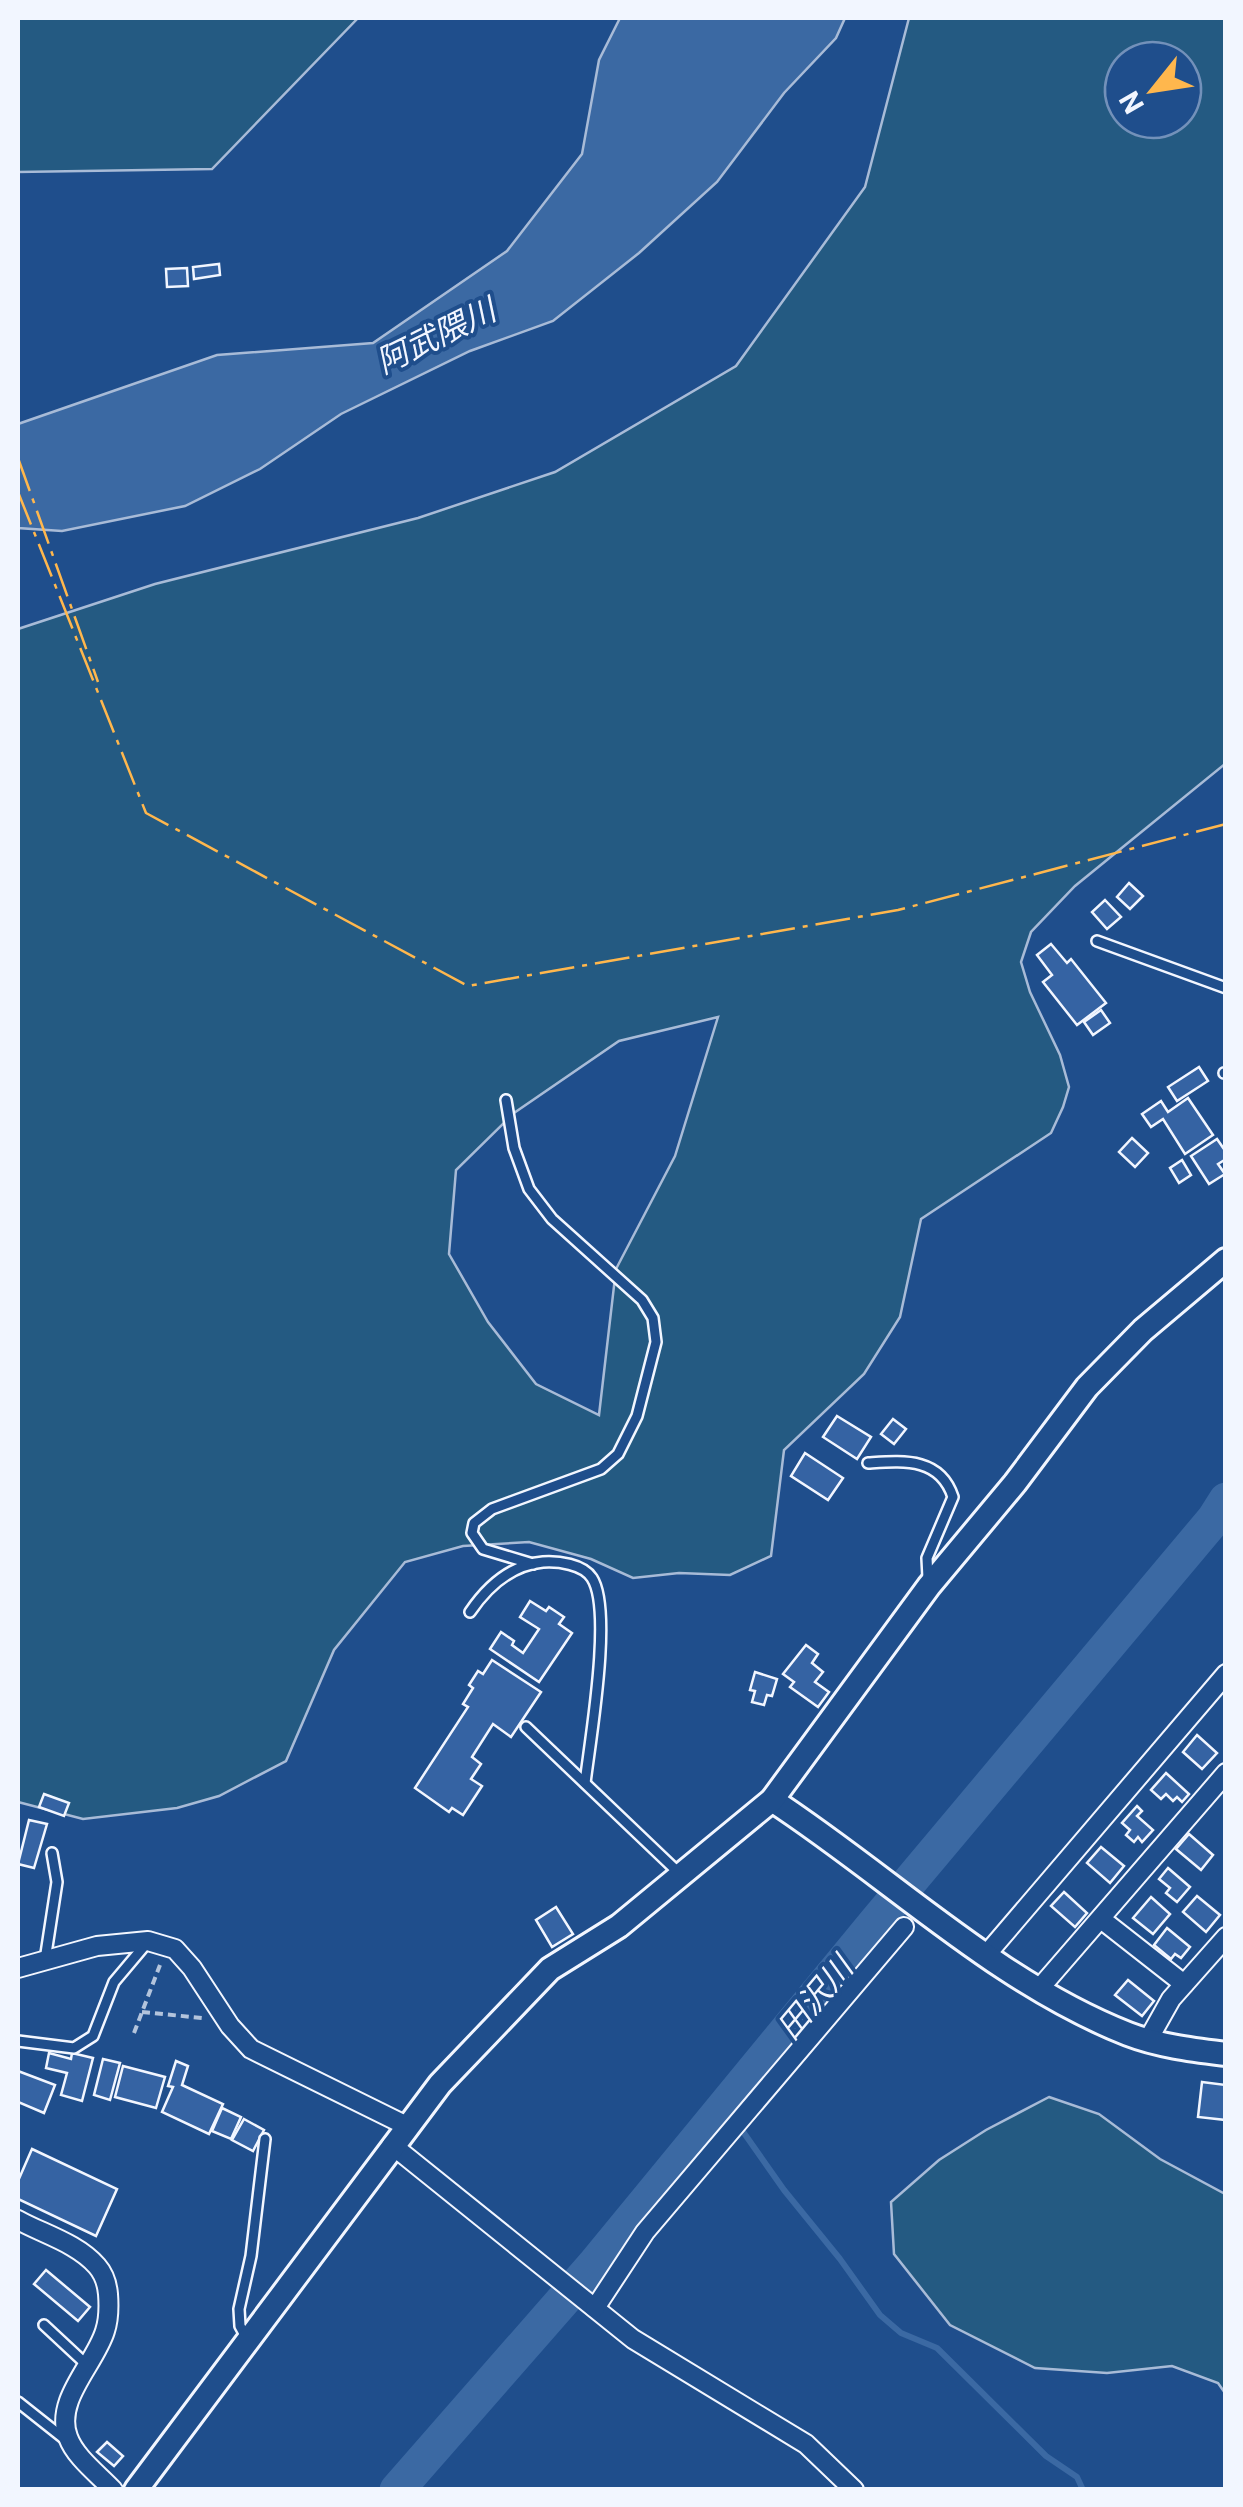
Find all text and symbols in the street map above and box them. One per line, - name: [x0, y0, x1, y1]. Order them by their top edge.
- north arrow: [1103, 40, 1203, 140]
- text: N: [1113, 85, 1151, 119]
- water label: 阿武隈川: [370, 290, 505, 381]
- water label: 田沢川: [770, 1947, 862, 2047]

